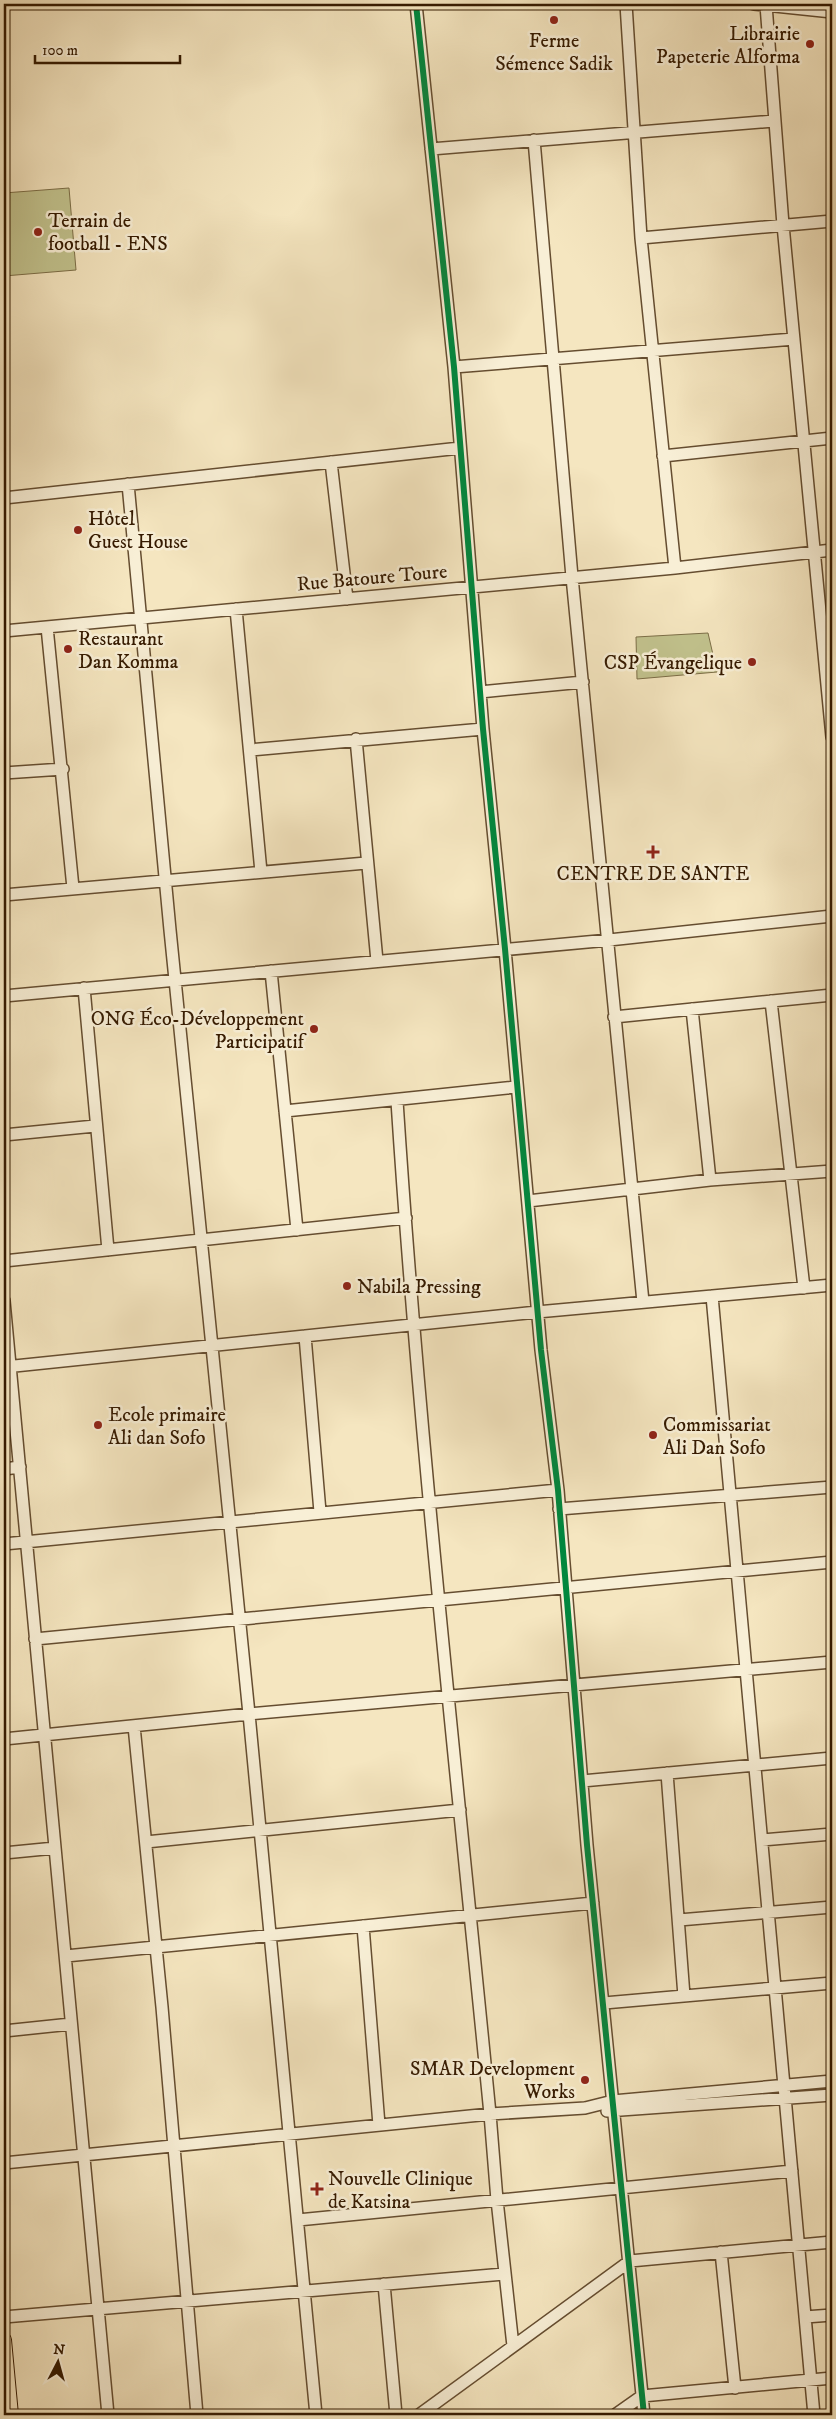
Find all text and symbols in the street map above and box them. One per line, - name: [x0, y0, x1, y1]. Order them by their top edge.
- marker: Ferme Sémence Sadik: [548, 14, 560, 26]
- place label: Librairie Papeterie Alforma: [656, 22, 800, 70]
- place label: Ferme Sémence Sadik: [495, 29, 613, 77]
- scale bar: [35, 32, 180, 64]
- marker: Librairie Papeterie Alforma: [804, 38, 816, 50]
- text: 100 m: [42, 41, 78, 60]
- place label: Terrain de football - ENS: [48, 209, 168, 257]
- marker: Terrain de football - ENS: [32, 226, 44, 238]
- place label: Hôtel Guest House: [88, 507, 188, 555]
- marker: Hôtel Guest House: [72, 524, 84, 536]
- street label: Rue Batoure Toure: [296, 559, 448, 598]
- place label: Restaurant Dan Komma: [78, 627, 179, 675]
- marker: Restaurant Dan Komma: [62, 643, 74, 655]
- place label: CSP Évangelique: [604, 651, 742, 676]
- marker: CSP Évangelique: [746, 656, 758, 668]
- marker: CENTRE DE SANTE: [646, 845, 660, 859]
- place label: CENTRE DE SANTE: [557, 862, 749, 887]
- place label: ONG Éco-Développement Participatif: [91, 1007, 308, 1055]
- marker: ONG Éco-Développement Participatif: [308, 1023, 320, 1035]
- place label: Nabila Pressing: [357, 1275, 481, 1300]
- marker: Nabila Pressing: [341, 1280, 353, 1292]
- place label: Ecole primaire Ali dan Sofo: [108, 1403, 226, 1451]
- place label: Commissariat Ali Dan Sofo: [663, 1413, 771, 1461]
- marker: Ecole primaire Ali dan Sofo: [92, 1419, 104, 1431]
- marker: Commissariat Ali Dan Sofo: [647, 1429, 659, 1441]
- place label: SMAR Development Works: [410, 2057, 575, 2105]
- marker: SMAR Development Works: [579, 2074, 591, 2086]
- place label: Nouvelle Clinique de Katsina: [328, 2167, 473, 2215]
- marker: Nouvelle Clinique de Katsina: [310, 2182, 324, 2196]
- north arrow: [32, 2336, 82, 2386]
- text: N: [53, 2341, 66, 2360]

